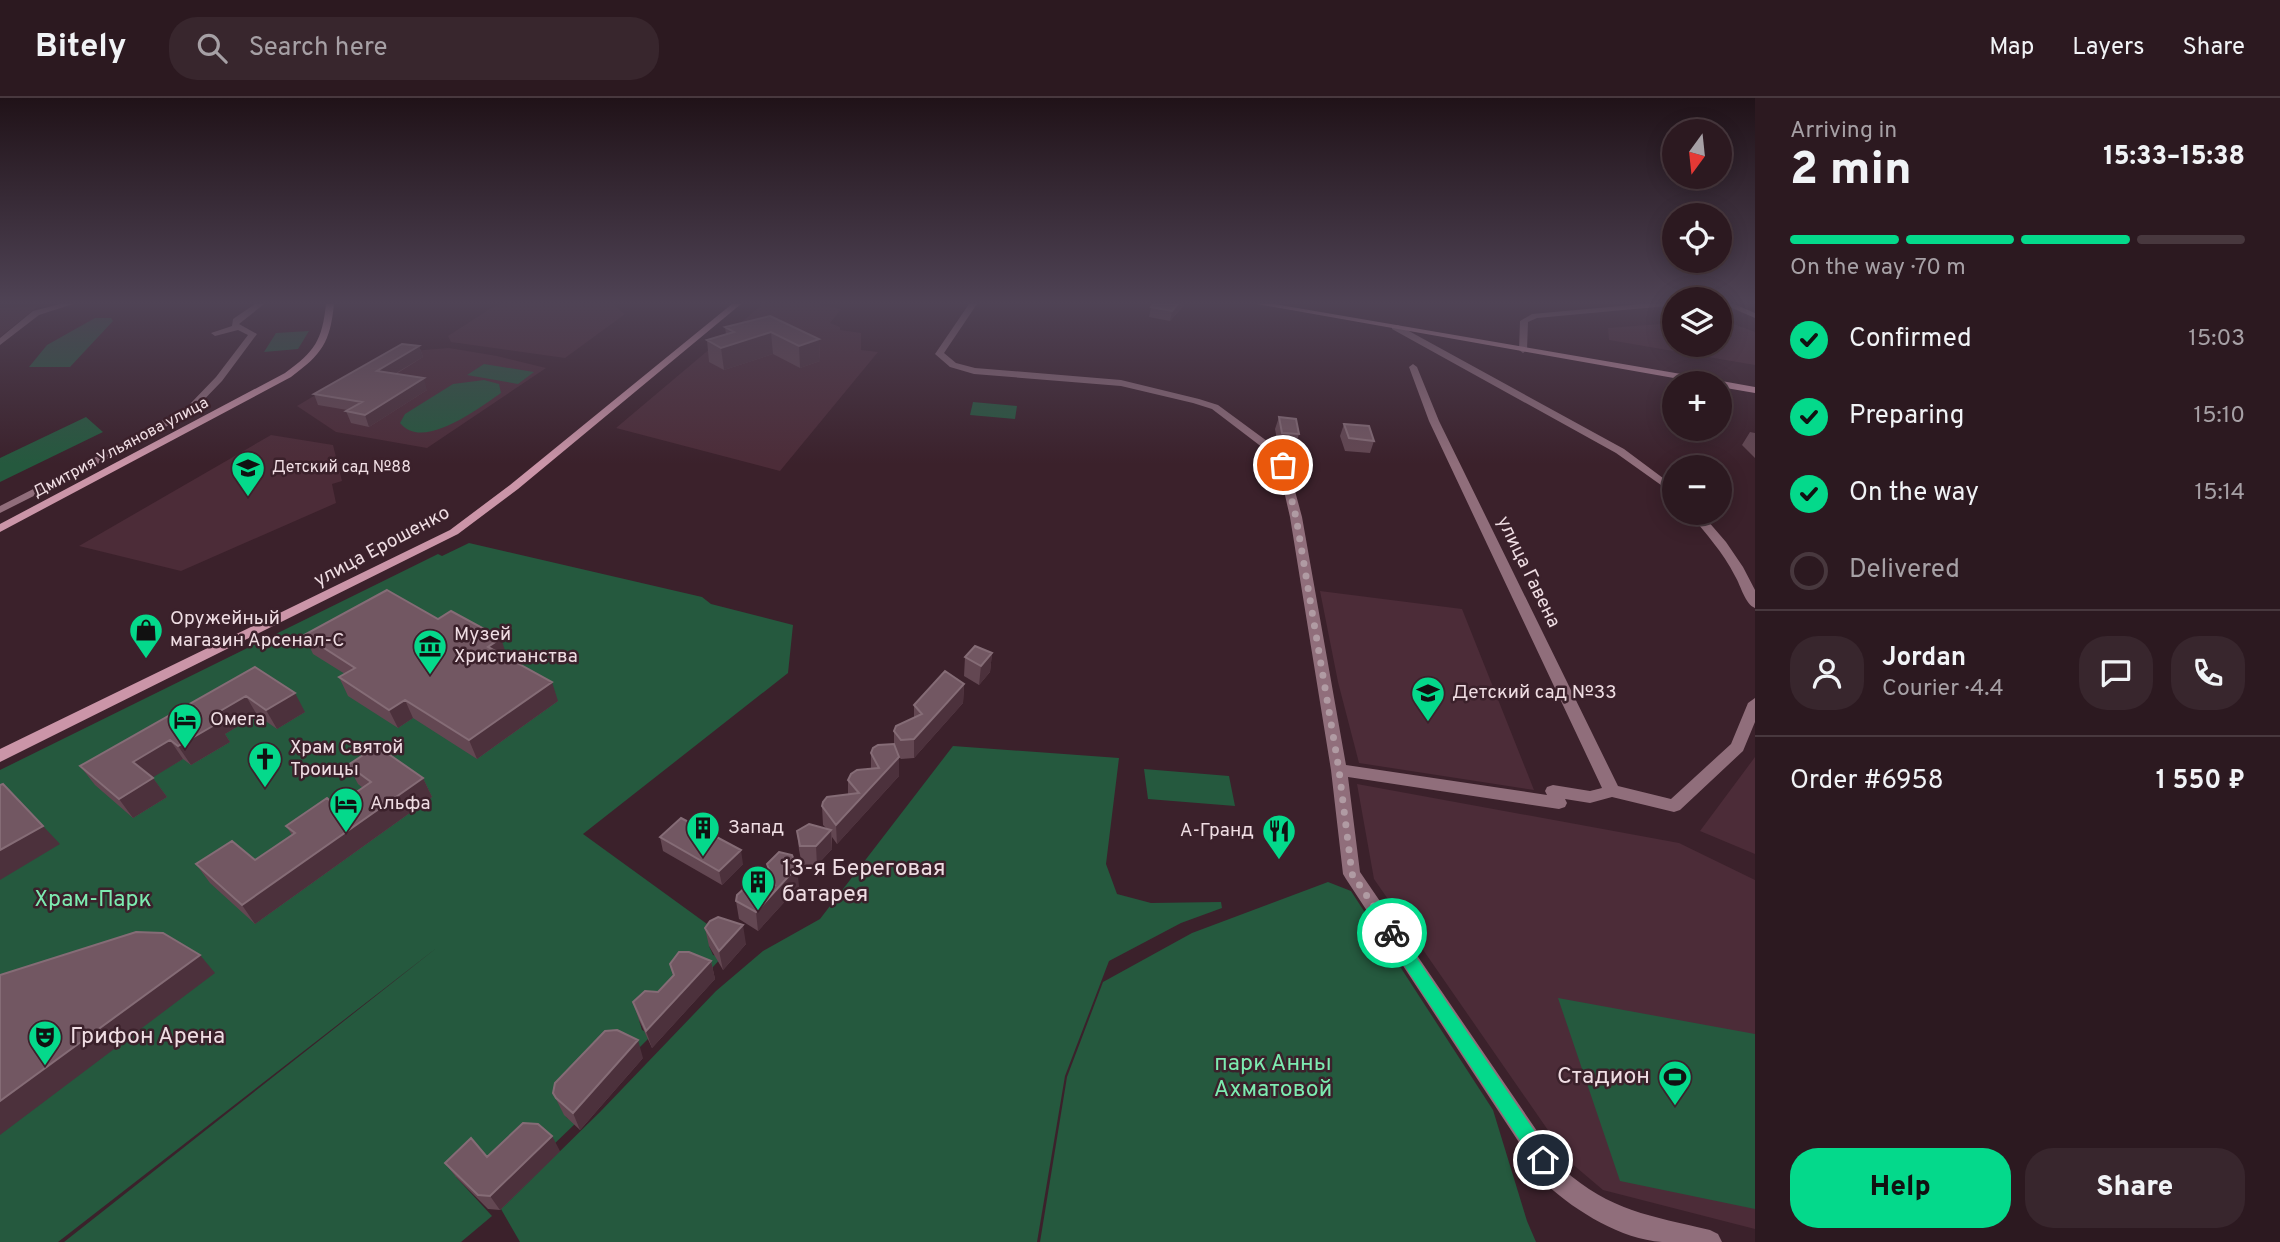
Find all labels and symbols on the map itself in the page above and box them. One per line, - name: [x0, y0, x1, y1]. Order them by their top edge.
- north arrow: [1662, 119, 1732, 189]
- street label: Дмитрия Ульянова улица: [30, 393, 212, 503]
- pin: [1253, 435, 1313, 495]
- school or university icon: Детский сад №88: [229, 449, 267, 498]
- place label: Детский сад №88: [272, 458, 411, 478]
- street label: улица Ерошенко: [310, 501, 454, 593]
- street label: улица Гавена: [1491, 512, 1565, 632]
- place label: Оружейный магазин Арсенал-С: [170, 607, 344, 653]
- shop icon: Оружейный магазин Арсенал-С: [127, 611, 165, 660]
- place label: Музей Христианства: [454, 623, 578, 669]
- museum icon: Музей Христианства: [411, 627, 449, 676]
- school or university icon: Детский сад №33: [1409, 674, 1447, 723]
- place label: Детский сад №33: [1452, 681, 1617, 705]
- hotel icon: Омега: [166, 701, 204, 750]
- place label: Омега: [210, 708, 265, 732]
- place label: Храм Святой Троицы: [290, 736, 404, 782]
- church icon: Храм Святой Троицы: [246, 740, 284, 789]
- hotel icon: Альфа: [327, 785, 365, 834]
- place label: Альфа: [370, 792, 430, 816]
- building icon: Запад: [684, 809, 722, 858]
- restaurant icon: А-Гранд: [1260, 812, 1298, 861]
- place label: Запад: [728, 816, 784, 840]
- place label: А-Гранд: [1180, 819, 1254, 843]
- place label: 13-я Береговая батарея: [782, 855, 946, 910]
- building icon: 13-я Береговая батарея: [739, 863, 777, 912]
- park label: Храм-Парк: [34, 886, 152, 915]
- courier: [1357, 898, 1427, 968]
- theatre icon: Грифон Арена: [26, 1018, 64, 1067]
- place label: Грифон Арена: [70, 1023, 225, 1052]
- park label: парк Анны Ахматовой: [1214, 1050, 1332, 1105]
- sports icon: Стадион: [1656, 1058, 1694, 1107]
- place label: Стадион: [1557, 1063, 1650, 1092]
- pin: [1513, 1130, 1573, 1190]

